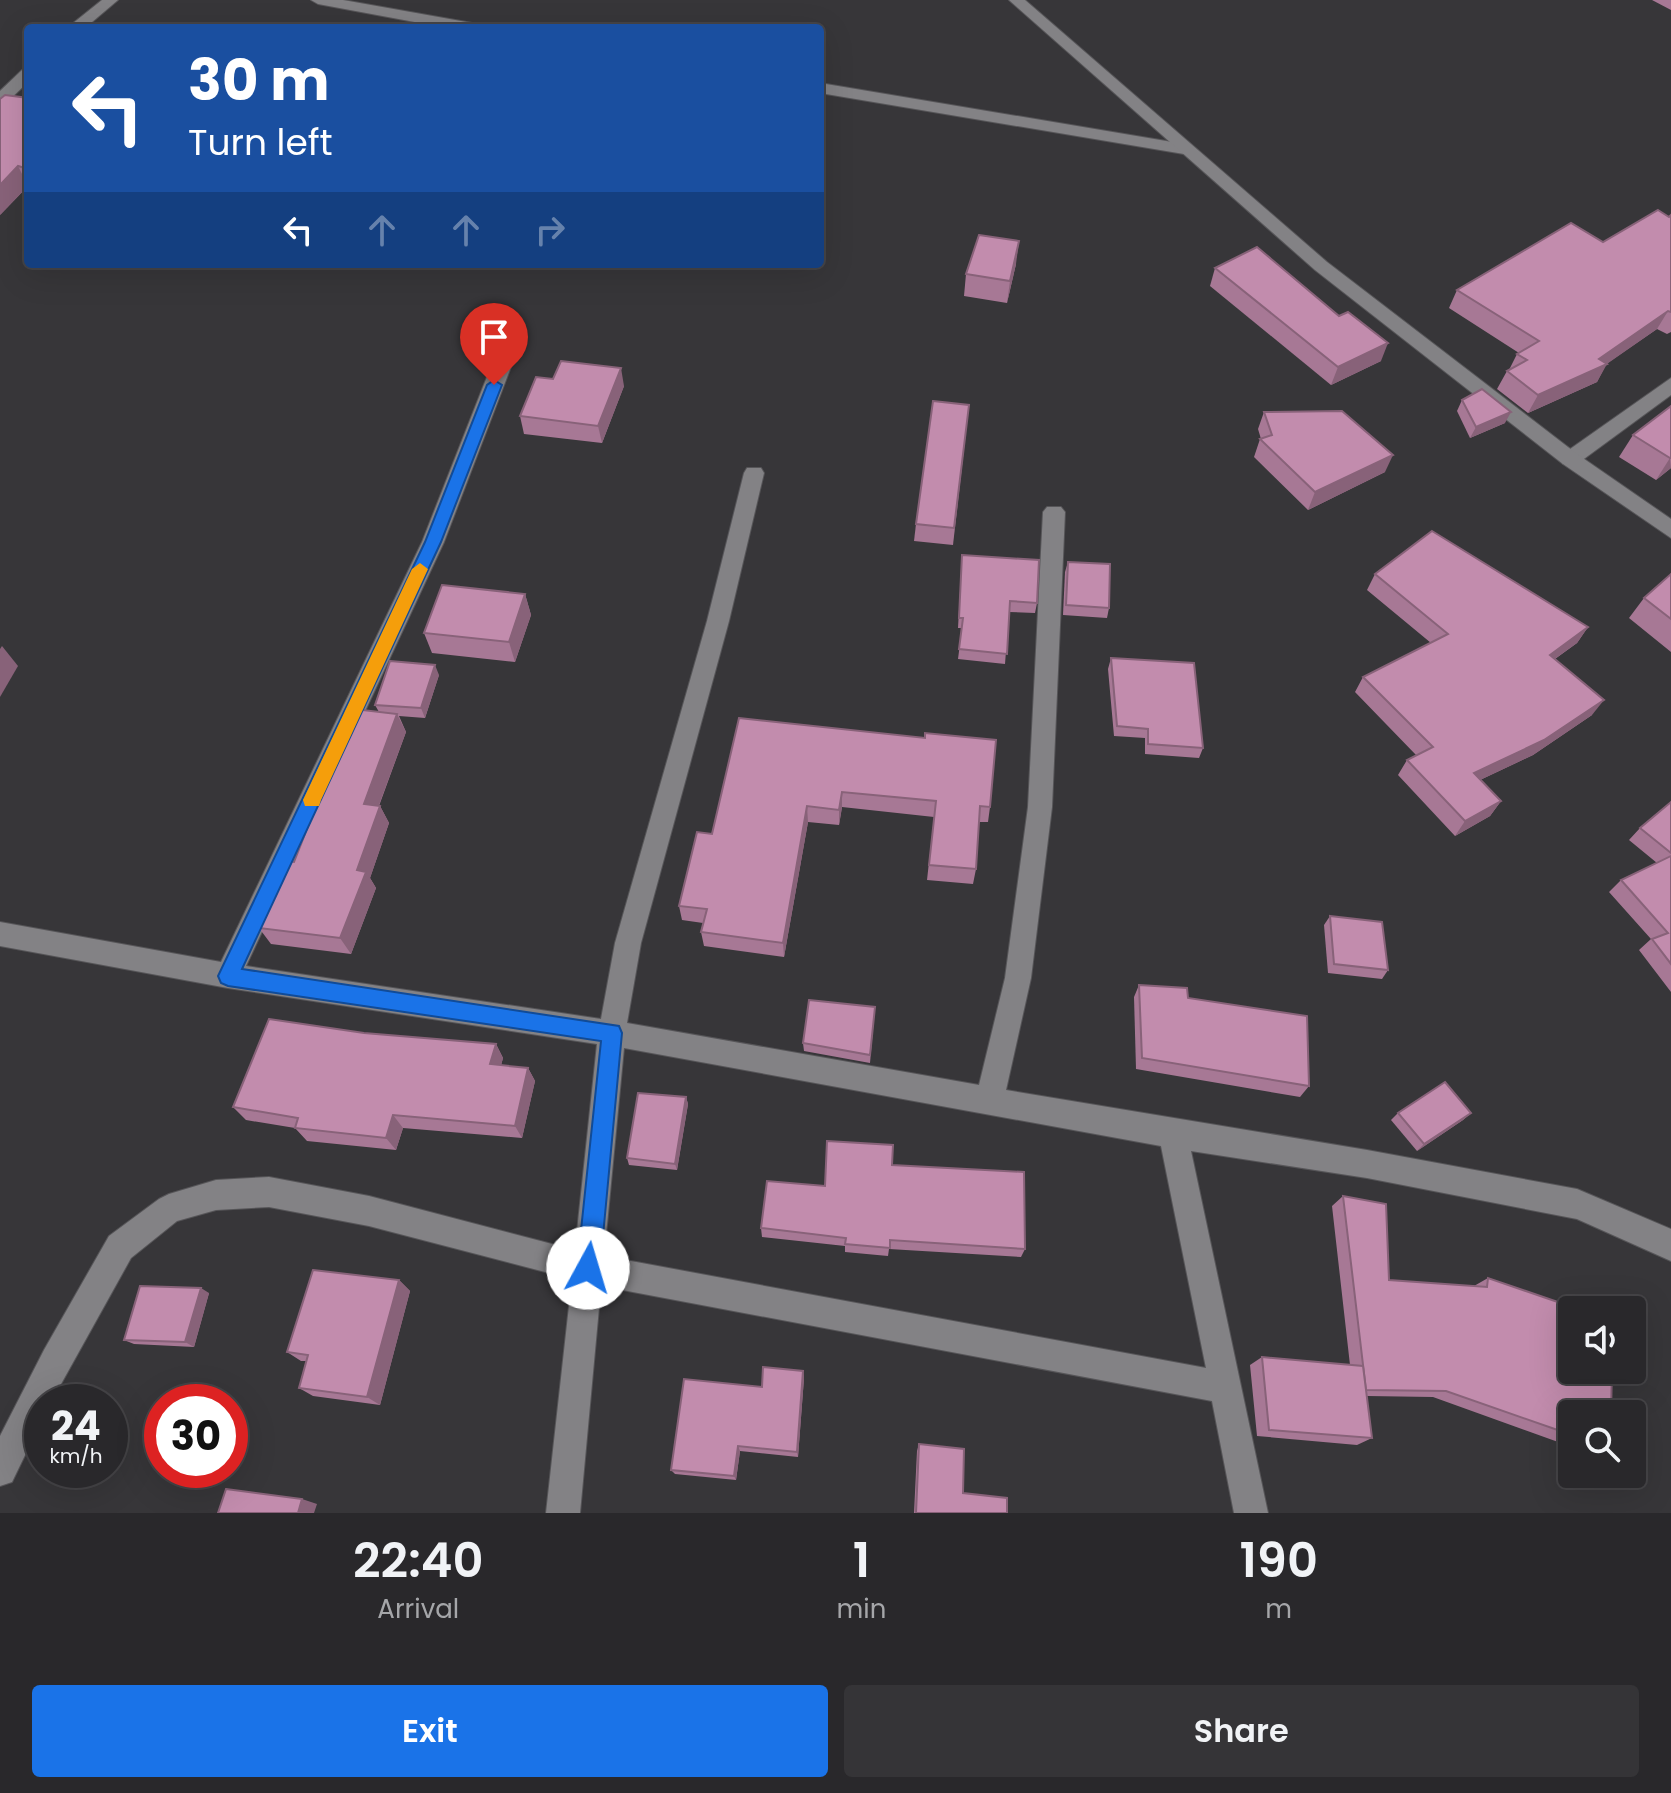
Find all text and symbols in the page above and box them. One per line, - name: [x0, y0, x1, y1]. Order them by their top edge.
- text: 30 m: [188, 41, 330, 120]
- icon: left: [56, 56, 160, 160]
- text: Turn left: [188, 117, 333, 168]
- icon: left: [276, 208, 320, 252]
- icon: ahead: [360, 208, 404, 252]
- icon: ahead: [444, 208, 488, 252]
- icon: right: [528, 208, 572, 252]
- pin: [460, 303, 528, 385]
- icon: arrive: [472, 315, 516, 359]
- position arrow: [546, 1226, 630, 1310]
- map controls: [1558, 1296, 1646, 1488]
- button: sound: [1558, 1296, 1646, 1384]
- speed limit sign: 30: [144, 1384, 248, 1488]
- text: 24: [51, 1398, 101, 1454]
- button: search: [1558, 1400, 1646, 1488]
- text: km/h: [49, 1442, 103, 1470]
- text: 22:40: [353, 1527, 484, 1594]
- text: 1: [853, 1527, 870, 1594]
- text: 190: [1239, 1527, 1318, 1594]
- text: Arrival: [377, 1591, 459, 1627]
- text: min: [837, 1591, 886, 1627]
- text: m: [1265, 1591, 1292, 1627]
- button: Exit: [32, 1685, 828, 1777]
- button: Share: [844, 1685, 1639, 1777]

